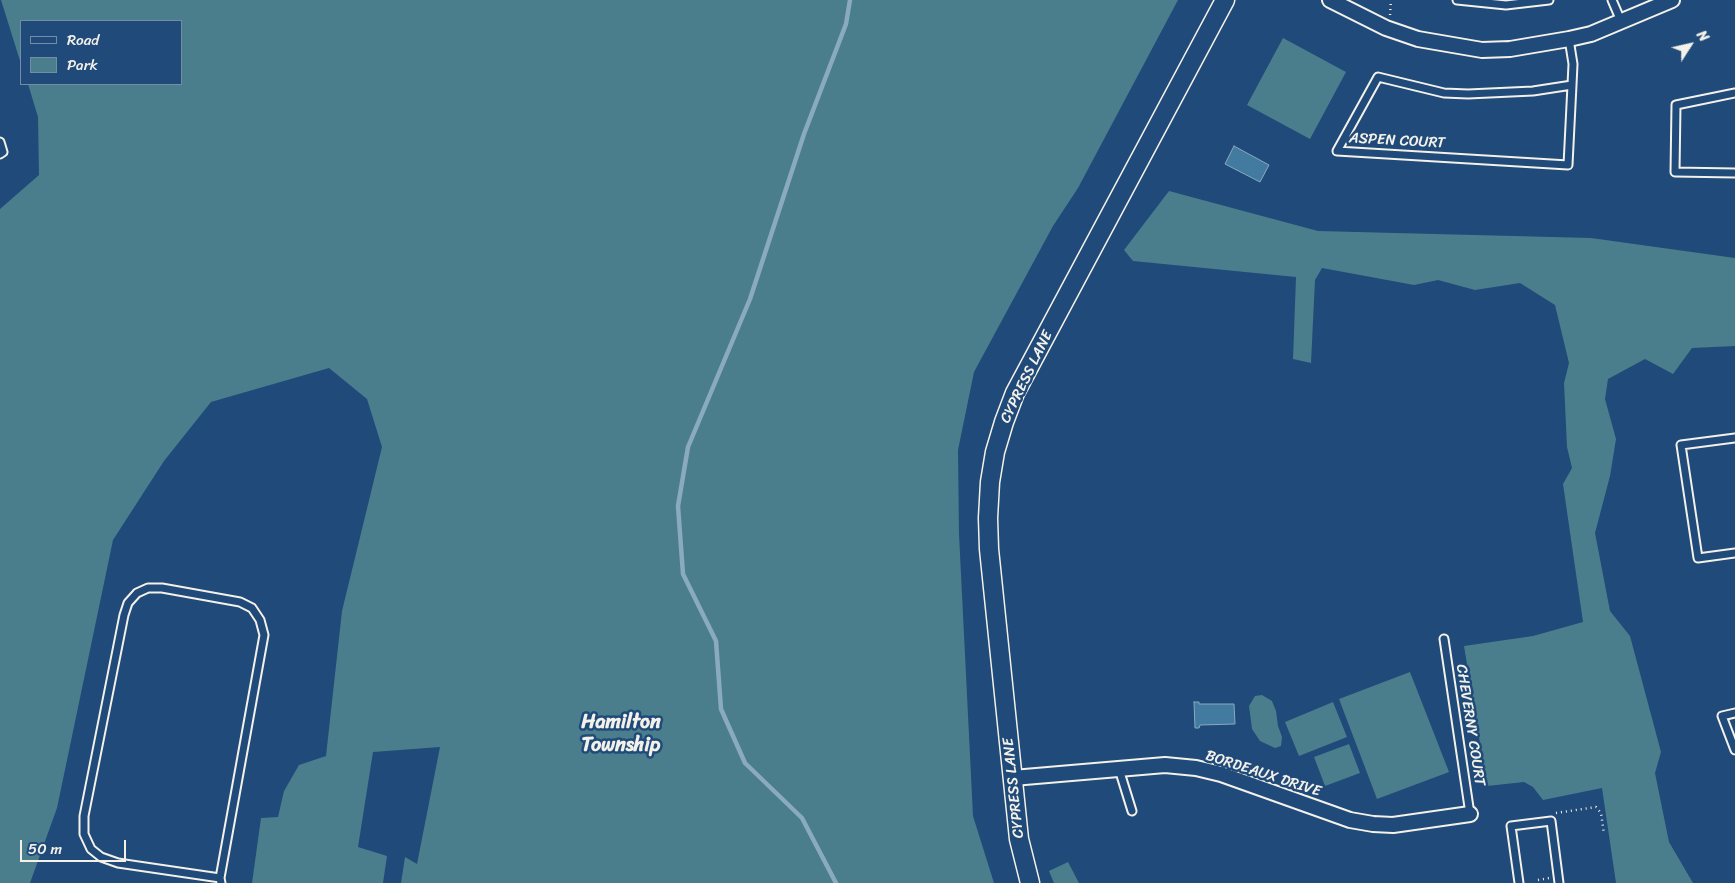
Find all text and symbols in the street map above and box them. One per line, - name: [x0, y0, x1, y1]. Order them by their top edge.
- legend: [20, 20, 182, 85]
- north arrow: [1665, 20, 1715, 70]
- text: N: [1690, 25, 1716, 47]
- text: Road: [67, 27, 99, 53]
- text: Park: [67, 52, 98, 78]
- street label: ASPEN COURT: [1348, 129, 1446, 153]
- street label: CYPRESS LANE: [997, 328, 1057, 426]
- street label: CHEVERNY COURT: [1452, 663, 1488, 787]
- district label: Hamilton Township: [581, 711, 661, 758]
- street label: CYPRESS LANE: [1000, 737, 1028, 839]
- street label: BORDEAUX DRIVE: [1203, 747, 1323, 801]
- scale bar: [22, 830, 129, 862]
- text: 50 m: [28, 836, 62, 862]

